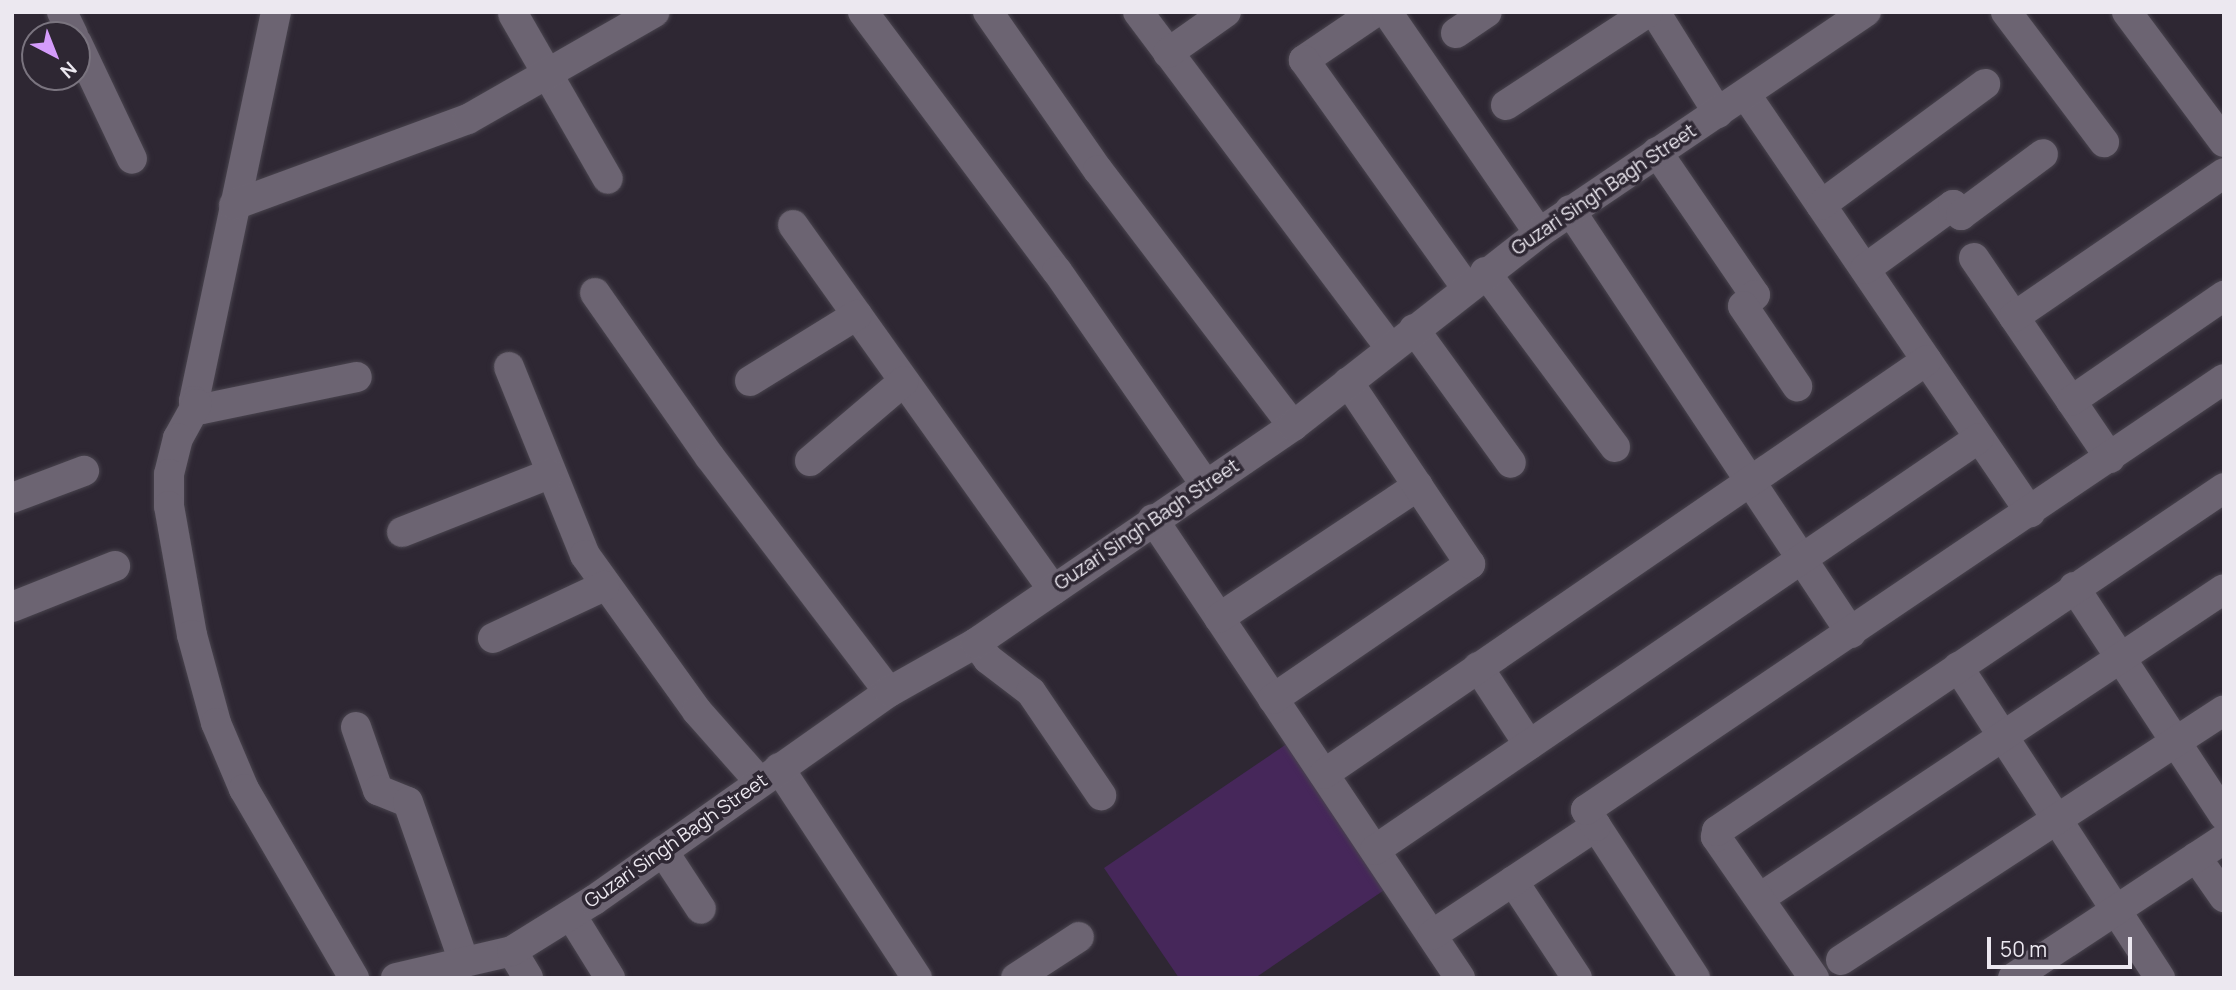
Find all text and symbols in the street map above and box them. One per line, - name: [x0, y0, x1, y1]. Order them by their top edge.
- north arrow: [21, 21, 91, 91]
- text: N: [55, 56, 82, 84]
- street label: Guzari Singh Bagh Street: [1507, 120, 1701, 260]
- street label: Guzari Singh Bagh Street: [1050, 455, 1244, 595]
- street label: Guzari Singh Bagh Street: [580, 769, 772, 913]
- scale bar: [1991, 923, 2136, 967]
- text: 50 m: [2000, 935, 2047, 963]

